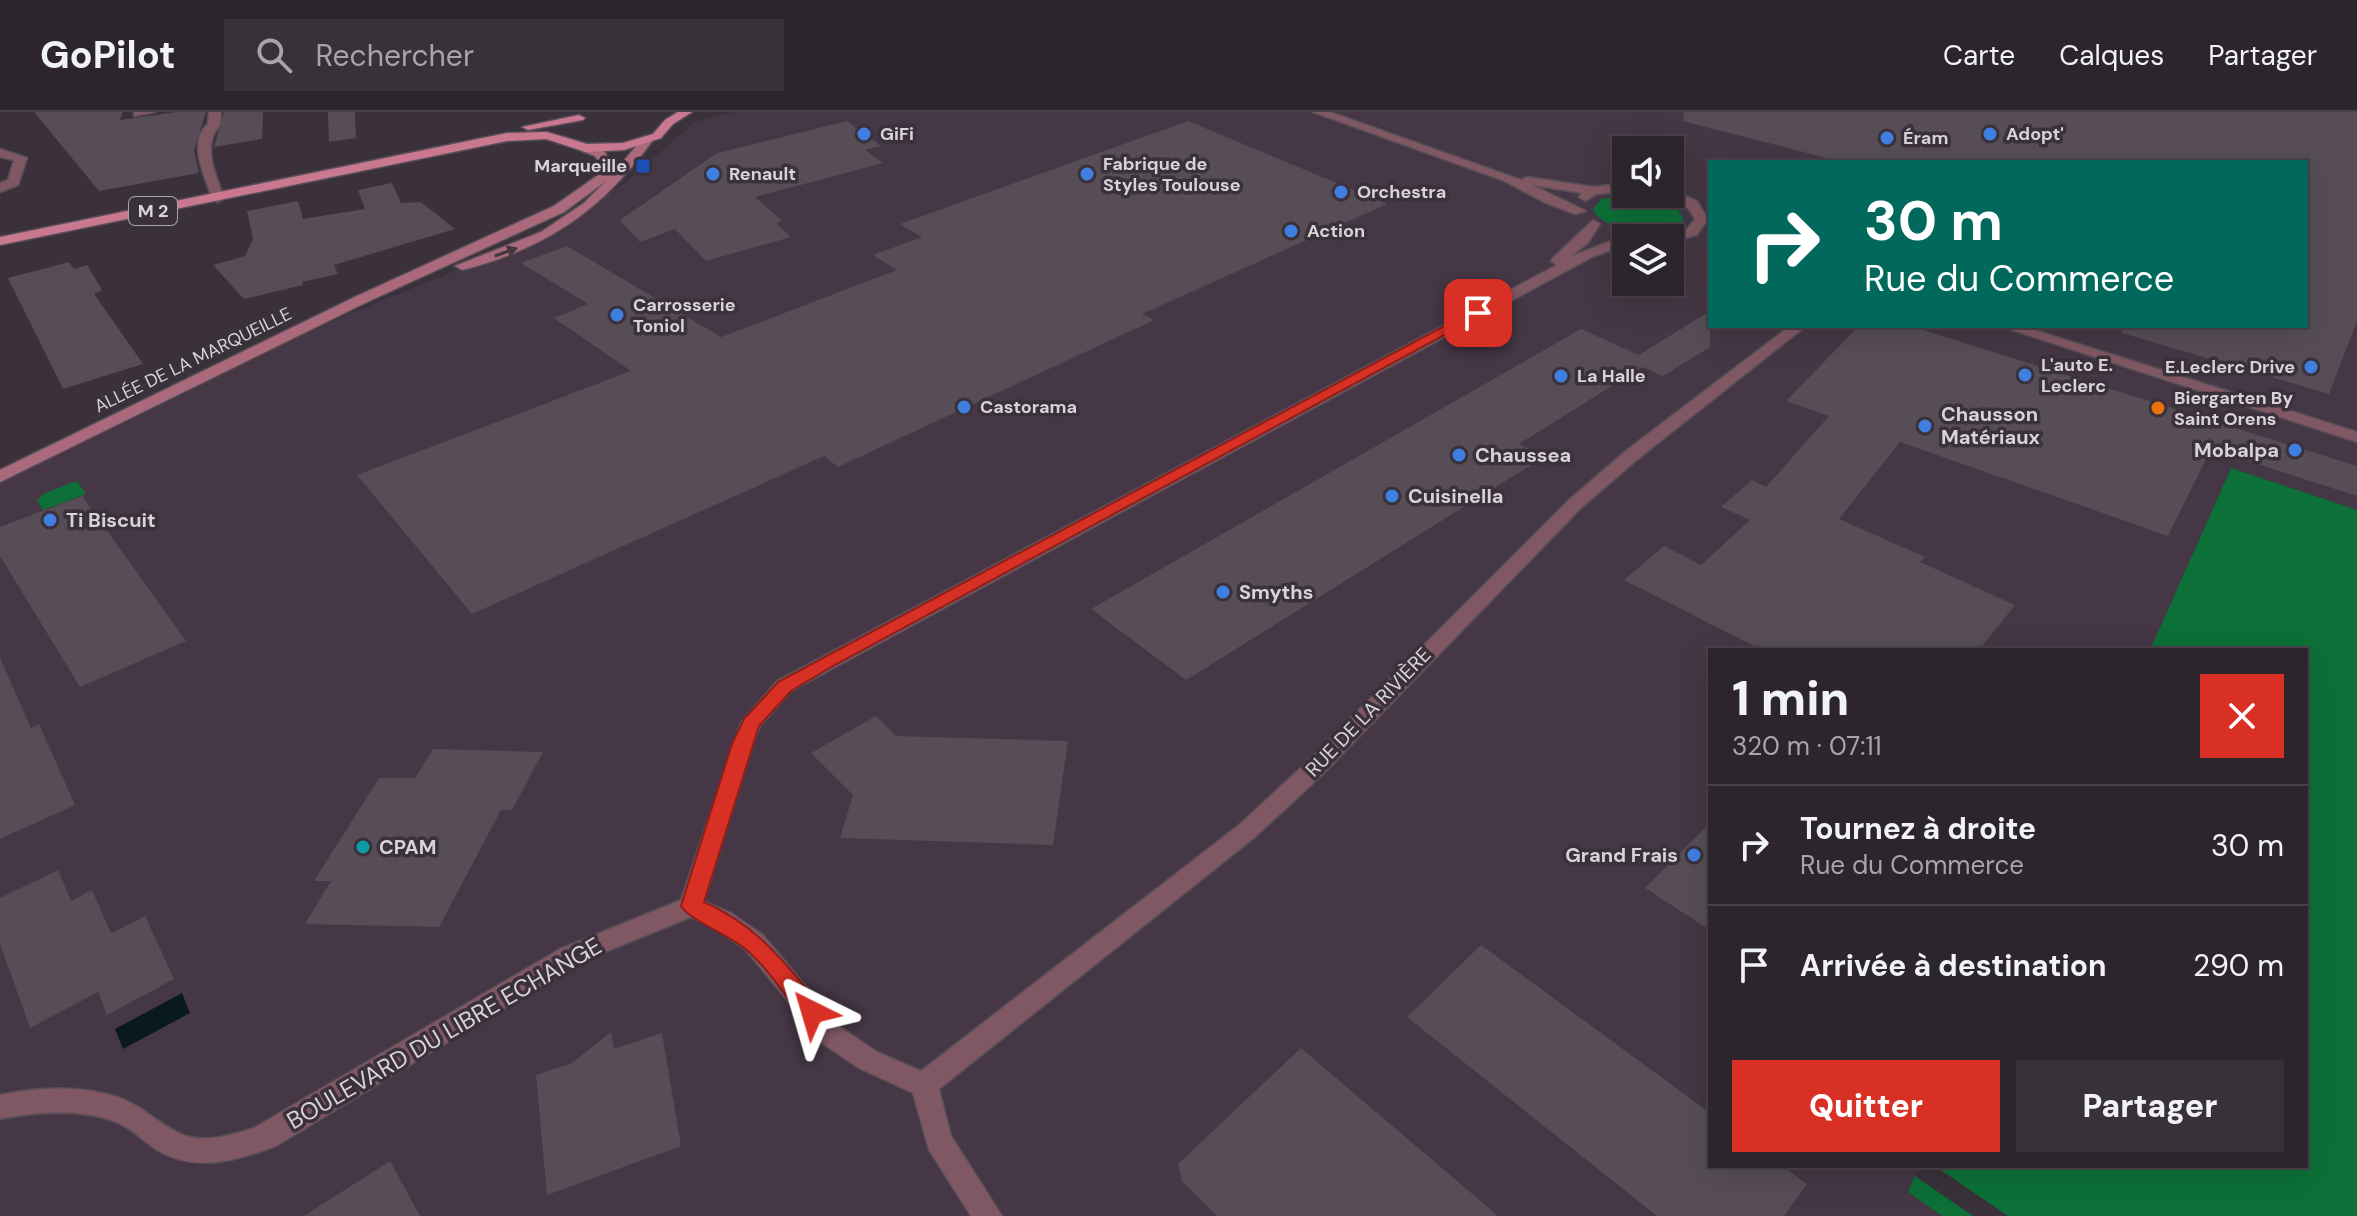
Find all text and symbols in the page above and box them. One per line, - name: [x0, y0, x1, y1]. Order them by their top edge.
- search box: [224, 19, 784, 91]
- text: GoPilot: [40, 30, 176, 80]
- icon: search: [252, 33, 296, 77]
- text: Rechercher: [316, 36, 474, 75]
- text: Carte: [1943, 37, 2015, 74]
- text: Calques: [2059, 37, 2164, 74]
- text: Partager: [2208, 37, 2317, 74]
- place label: GiFi: [880, 122, 914, 146]
- place label: Adopt': [2006, 122, 2064, 146]
- marker: GiFi: [855, 125, 873, 143]
- marker: Adopt': [1981, 125, 1999, 143]
- place label: Éram: [1903, 126, 1948, 150]
- marker: Éram: [1878, 129, 1896, 147]
- map controls: [1612, 136, 1684, 296]
- button: sound: [1612, 136, 1684, 208]
- place label: Fabrique de Styles Toulouse: [1103, 152, 1241, 197]
- place label: Marqueille: [534, 154, 627, 178]
- marker: Marqueille: [634, 157, 652, 175]
- place label: Renault: [729, 162, 796, 186]
- marker: Renault: [704, 165, 722, 183]
- marker: Fabrique de Styles Toulouse: [1078, 165, 1096, 183]
- place label: Orchestra: [1357, 180, 1446, 204]
- marker: Orchestra: [1332, 183, 1350, 201]
- text: 30 m: [1864, 184, 2003, 257]
- icon: right: [1732, 192, 1836, 296]
- road number: M 2: [129, 197, 177, 225]
- place label: Action: [1307, 219, 1365, 243]
- marker: Action: [1282, 222, 1300, 240]
- button: layers: [1612, 224, 1684, 296]
- one-way arrow: [494, 245, 518, 257]
- text: Rue du Commerce: [1864, 255, 2174, 302]
- pin: [1444, 279, 1512, 347]
- icon: arrive: [1456, 291, 1500, 335]
- place label: Carrosserie Toniol: [633, 293, 736, 338]
- street label: ALLÉE DE LA MARQUEILLE: [90, 302, 296, 418]
- marker: Carrosserie Toniol: [608, 306, 626, 324]
- place label: L'auto E. Leclerc: [2041, 353, 2113, 398]
- place label: E.Leclerc Drive: [2165, 355, 2295, 379]
- marker: E.Leclerc Drive: [2302, 358, 2320, 376]
- place label: La Halle: [1577, 364, 1646, 388]
- marker: L'auto E. Leclerc: [2016, 366, 2034, 384]
- marker: La Halle: [1552, 367, 1570, 385]
- place label: Biergarten By Saint Orens: [2174, 386, 2293, 431]
- place label: Castorama: [980, 395, 1077, 419]
- marker: Castorama: [955, 398, 973, 416]
- marker: Biergarten By Saint Orens: [2149, 399, 2167, 417]
- place label: Chausson Matériaux: [1941, 401, 2040, 450]
- marker: Chausson Matériaux: [1916, 417, 1934, 435]
- place label: Mobalpa: [2194, 437, 2279, 463]
- marker: Mobalpa: [2286, 441, 2304, 459]
- place label: Chaussea: [1475, 442, 1571, 468]
- marker: Chaussea: [1450, 446, 1468, 464]
- place label: Cuisinella: [1408, 483, 1503, 509]
- marker: Cuisinella: [1383, 487, 1401, 505]
- place label: Ti Biscuit: [66, 507, 156, 533]
- marker: Ti Biscuit: [41, 511, 59, 529]
- place label: Smyths: [1239, 579, 1313, 605]
- marker: Smyths: [1214, 583, 1232, 601]
- street label: RUE DE LA RIVIÈRE: [1300, 642, 1436, 782]
- text: 1 min: [1732, 667, 1849, 730]
- button: close: [2200, 674, 2284, 758]
- text: 320 m · 07:11: [1732, 729, 1882, 763]
- text: Tournez à droite: [1800, 809, 2036, 848]
- icon: right: [1732, 823, 1776, 867]
- text: 30 m: [2211, 826, 2284, 865]
- place label: CPAM: [379, 834, 437, 860]
- marker: CPAM: [354, 838, 372, 856]
- place label: Grand Frais: [1565, 842, 1678, 868]
- marker: Grand Frais: [1685, 846, 1703, 864]
- text: Rue du Commerce: [1800, 848, 2024, 882]
- street label: BOULEVARD DU LIBRE ECHANGE: [281, 930, 607, 1136]
- icon: arrive: [1732, 943, 1776, 987]
- text: Arrivée à destination: [1800, 946, 2106, 985]
- text: 290 m: [2193, 946, 2284, 985]
- position arrow: [770, 970, 854, 1054]
- button: Quitter: [1732, 1060, 2000, 1152]
- button: Partager: [2016, 1060, 2284, 1152]

